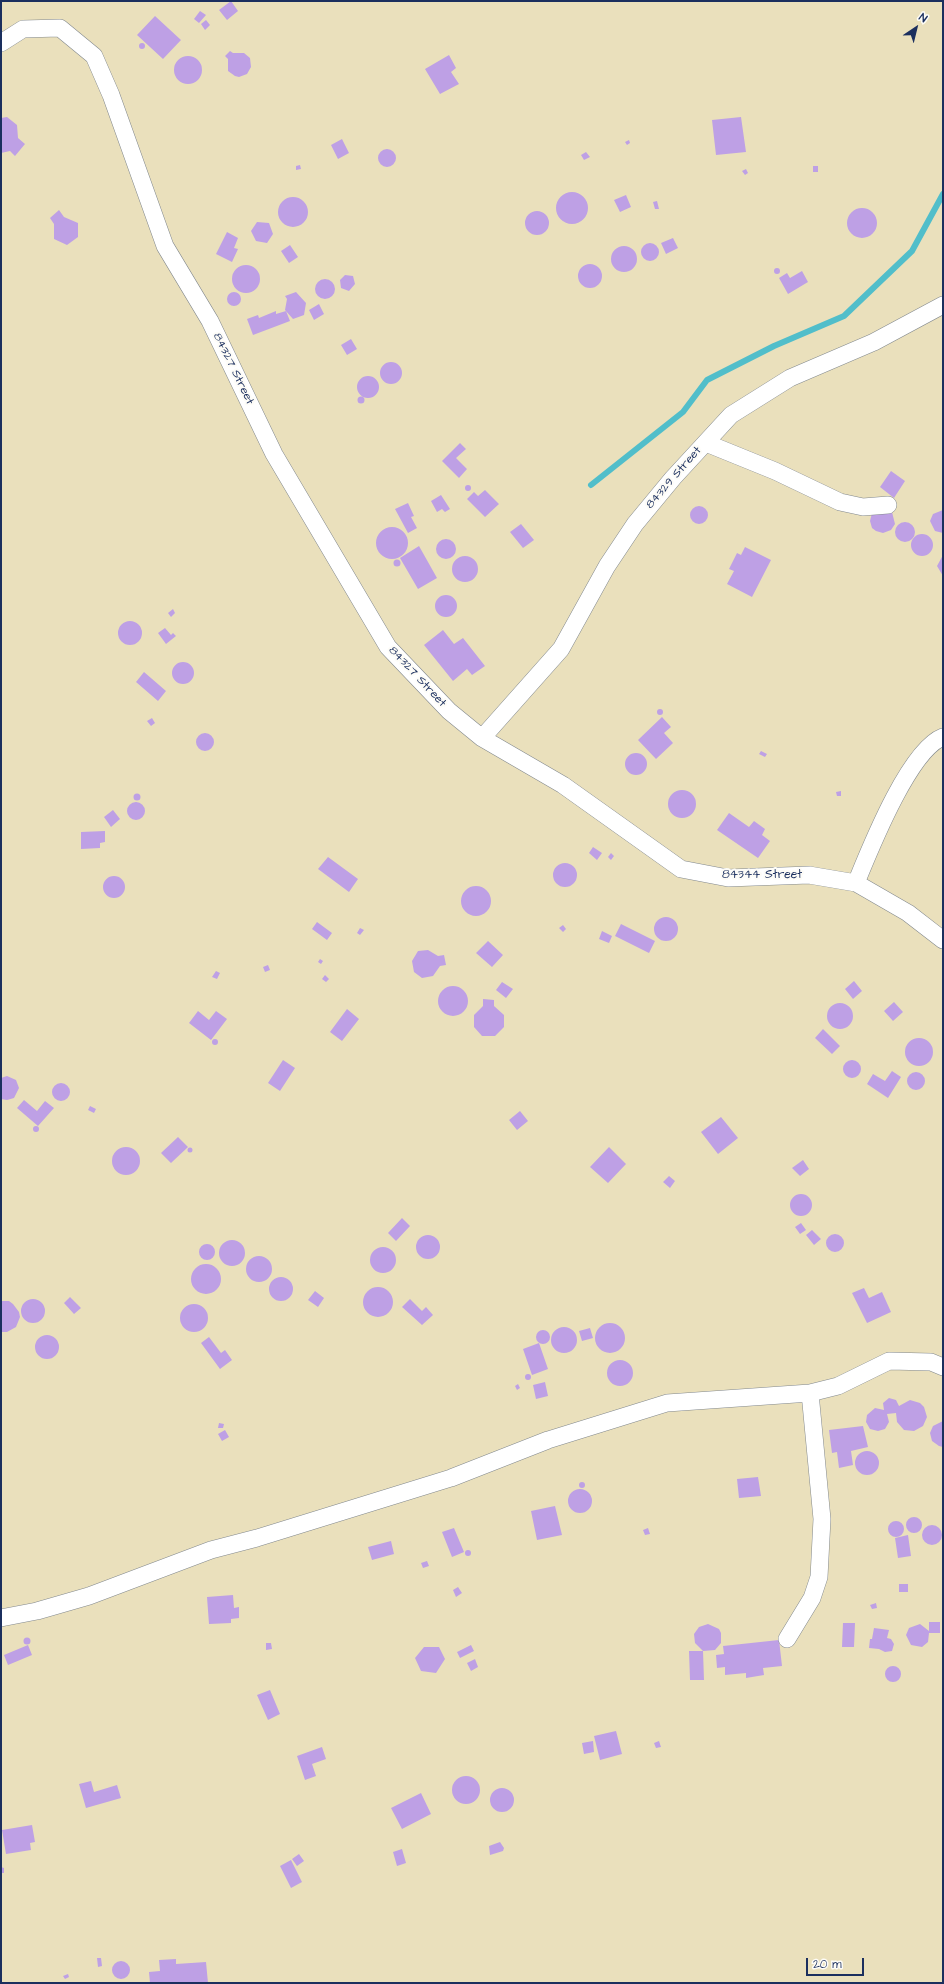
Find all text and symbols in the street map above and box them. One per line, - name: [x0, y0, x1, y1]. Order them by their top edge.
- north arrow: [896, 8, 936, 48]
- text: N: [916, 10, 930, 26]
- street label: 84327 Street: [209, 331, 257, 407]
- street label: 84329 Street: [643, 444, 705, 512]
- street label: 84327 Street: [385, 644, 449, 710]
- street label: 84344 Street: [722, 868, 802, 882]
- scale bar: [808, 1950, 866, 1976]
- text: 20 m: [813, 1956, 842, 1973]

